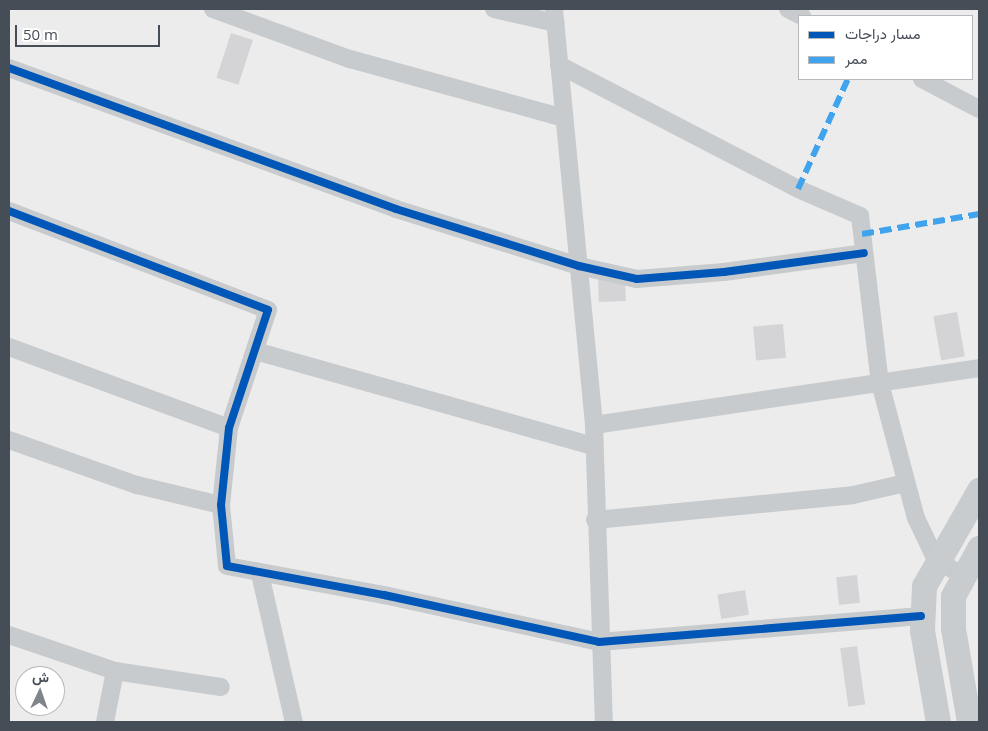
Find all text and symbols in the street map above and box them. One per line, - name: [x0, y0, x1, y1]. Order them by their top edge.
- scale bar: [18, 15, 162, 47]
- legend: [798, 15, 973, 80]
- text: مسار دراجات: [845, 23, 920, 43]
- text: 50 m: [23, 24, 58, 44]
- text: ممر: [845, 48, 867, 68]
- north arrow: [15, 666, 65, 716]
- text: ش: [32, 667, 50, 686]

